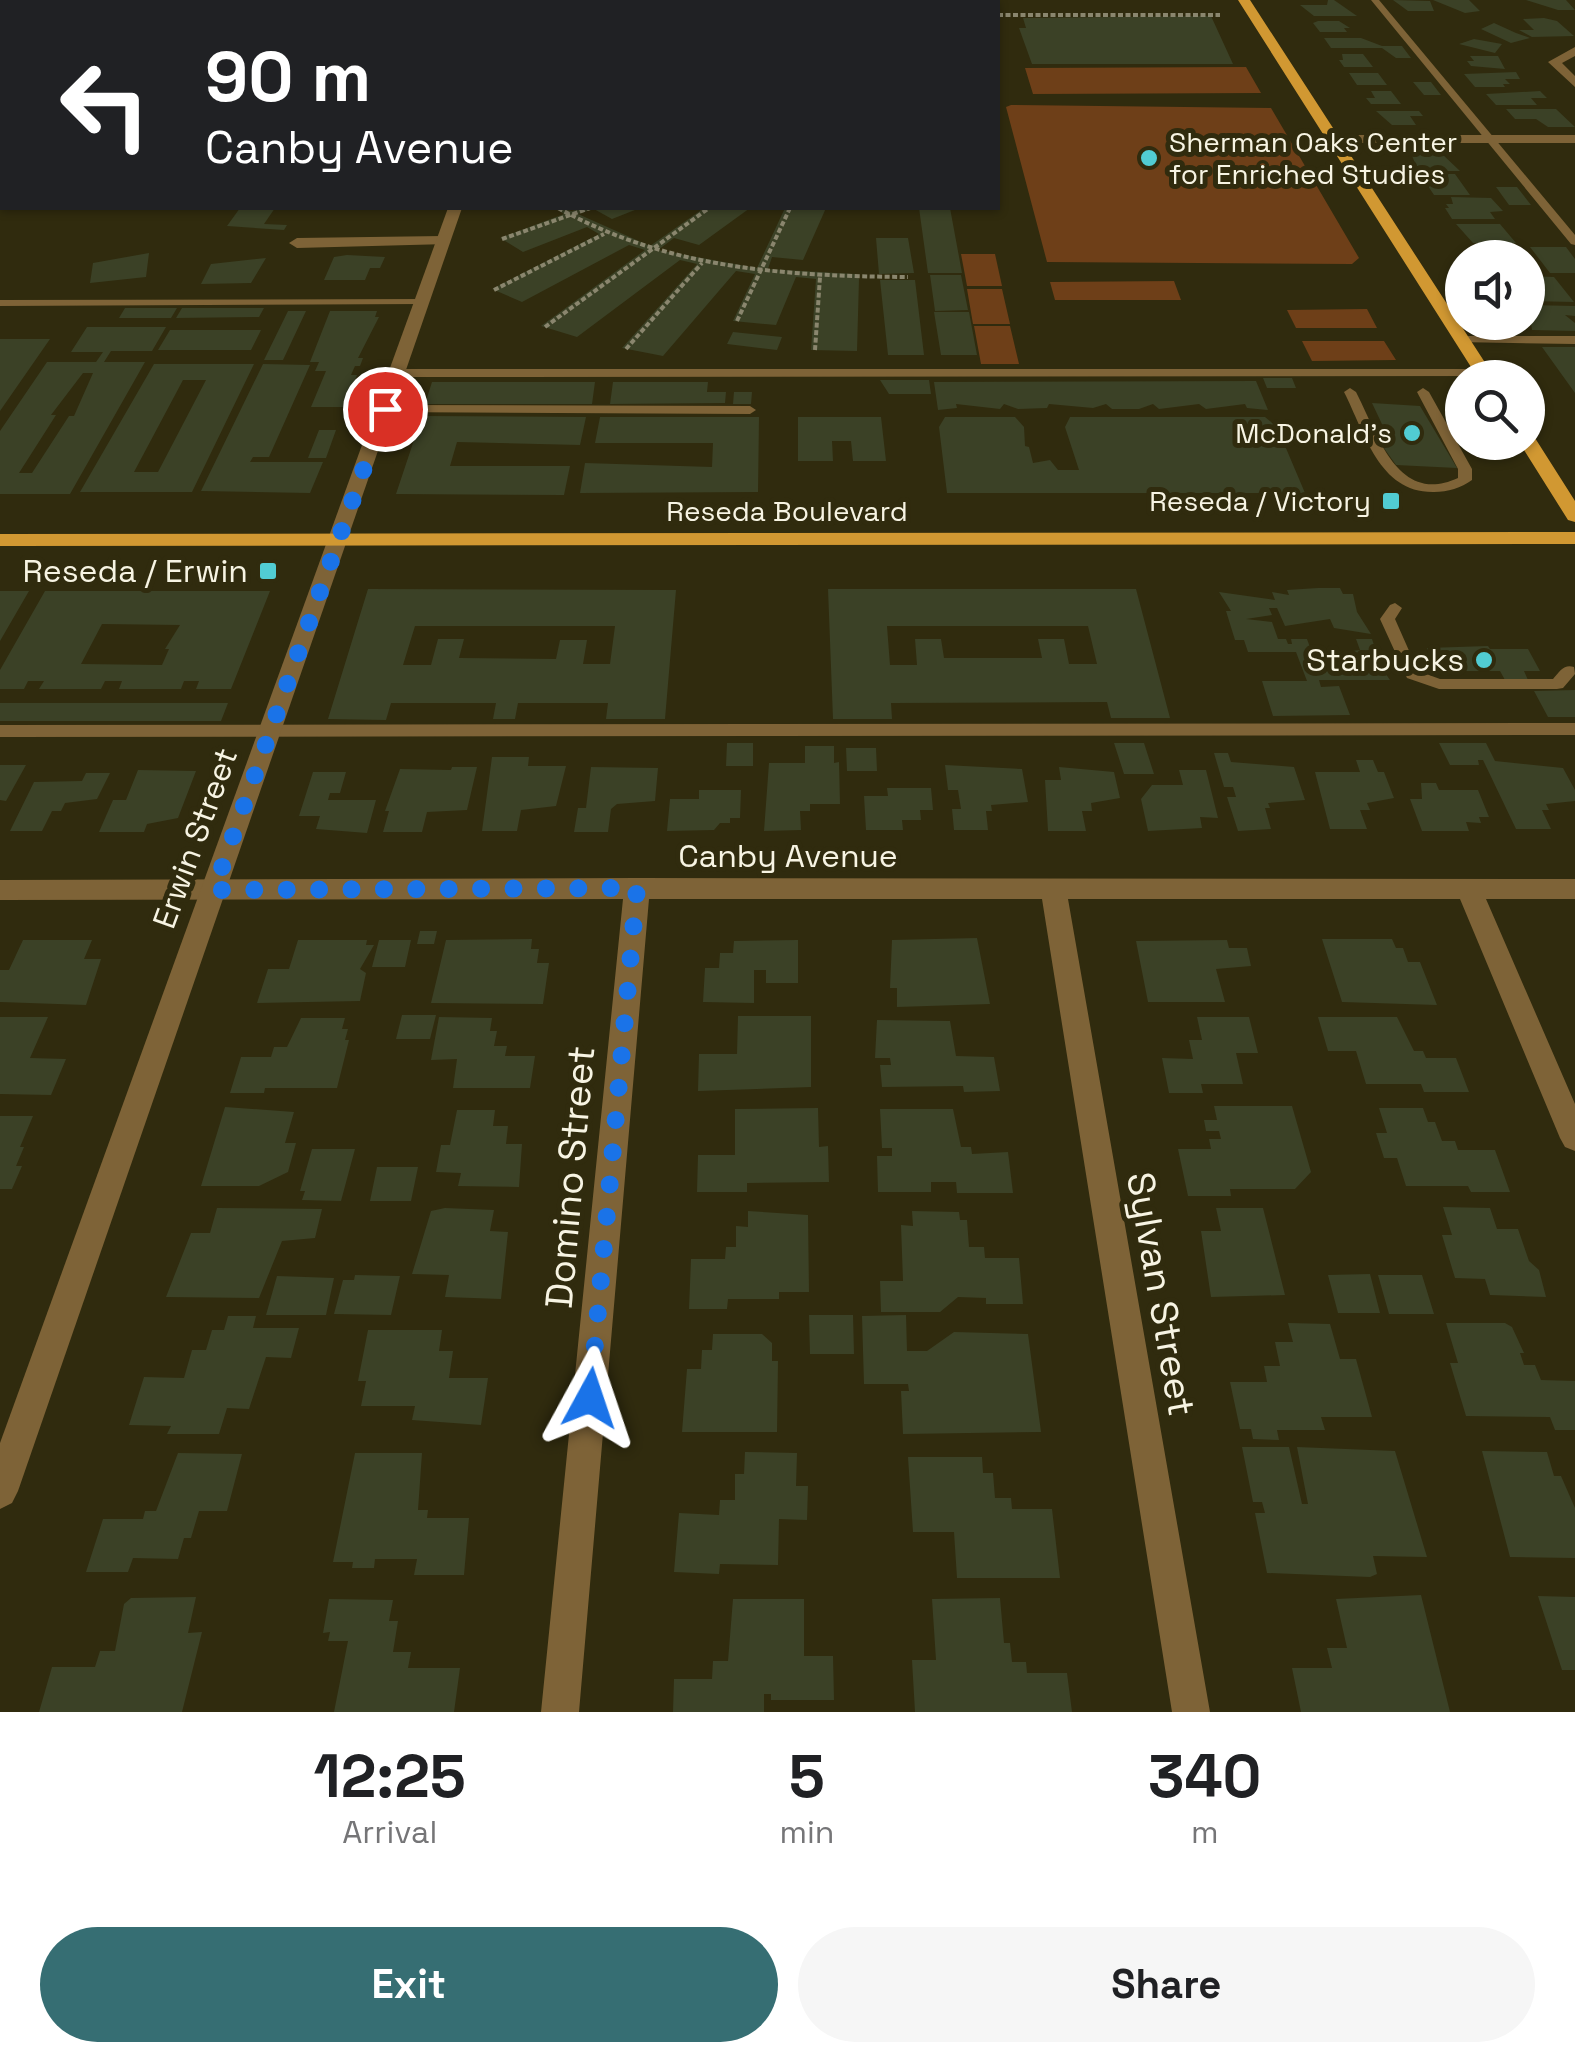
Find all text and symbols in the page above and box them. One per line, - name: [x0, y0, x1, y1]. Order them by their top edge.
- text: 90 m: [205, 32, 371, 121]
- icon: left: [40, 40, 170, 170]
- text: Canby Avenue: [205, 119, 514, 176]
- place label: Sherman Oaks Center for Enriched Studies: [1169, 124, 1457, 192]
- marker: Sherman Oaks Center for Enriched Studies: [1138, 147, 1160, 169]
- map controls: [1445, 240, 1545, 460]
- button: sound: [1445, 240, 1545, 340]
- button: search: [1445, 360, 1545, 460]
- pin: [343, 367, 428, 452]
- icon: arrive: [358, 382, 413, 437]
- place label: McDonald's: [1235, 415, 1392, 451]
- marker: McDonald's: [1401, 422, 1423, 444]
- place label: Reseda / Victory: [1149, 483, 1371, 519]
- marker: Reseda / Victory: [1380, 490, 1402, 512]
- street label: Reseda Boulevard: [666, 493, 908, 529]
- place label: Reseda / Erwin: [23, 551, 248, 591]
- marker: Reseda / Erwin: [257, 560, 279, 582]
- place label: Starbucks: [1306, 640, 1464, 680]
- marker: Starbucks: [1473, 649, 1495, 671]
- street label: Erwin Street: [144, 742, 246, 934]
- street label: Canby Avenue: [678, 836, 898, 876]
- street label: Domino Street: [535, 1044, 605, 1310]
- street label: Sylvan Street: [1116, 1168, 1206, 1420]
- position arrow: [538, 1346, 642, 1450]
- text: 12:25: [314, 1738, 466, 1815]
- text: 5: [789, 1738, 825, 1815]
- text: 340: [1148, 1738, 1261, 1815]
- text: Arrival: [342, 1812, 437, 1852]
- text: min: [779, 1812, 834, 1852]
- text: m: [1191, 1812, 1218, 1852]
- button: Exit: [40, 1927, 778, 2042]
- button: Share: [798, 1927, 1535, 2042]

